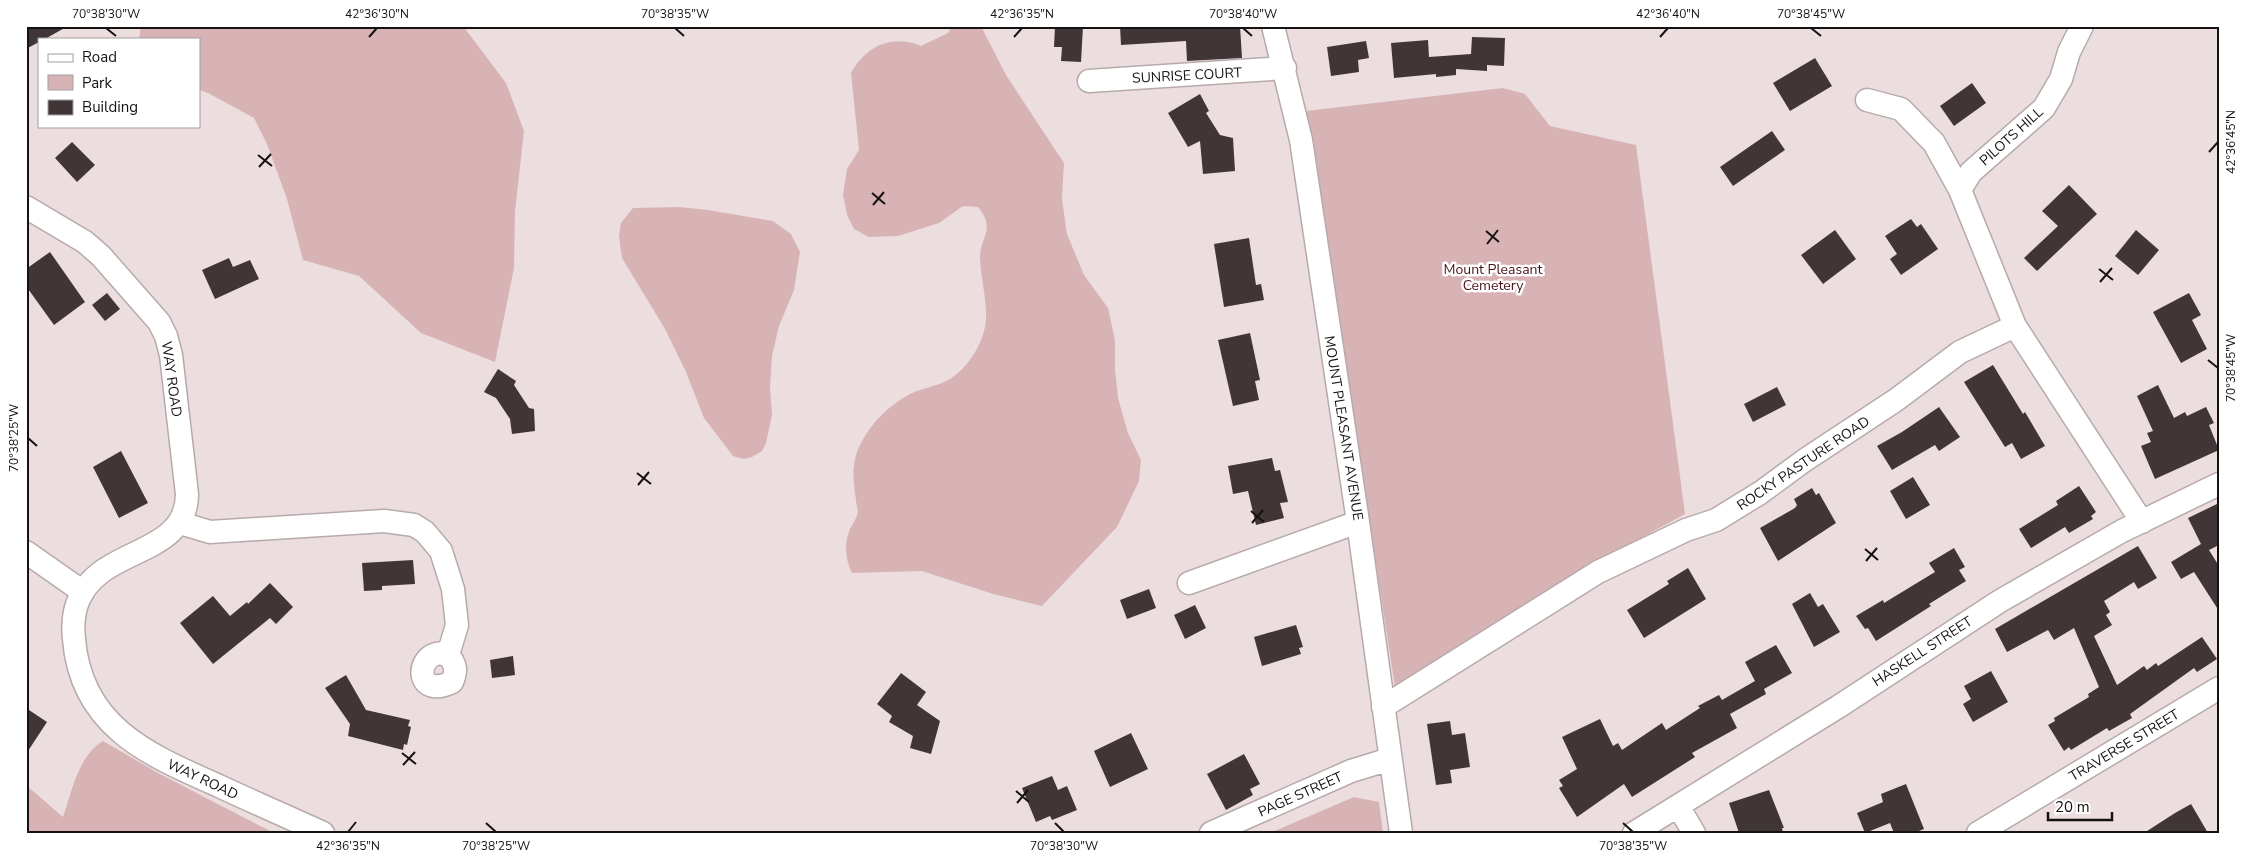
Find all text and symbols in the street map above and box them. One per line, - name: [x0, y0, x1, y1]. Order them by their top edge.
- text: 70°38'30"W: [72, 6, 140, 22]
- text: 42°36'30"N: [345, 6, 409, 22]
- text: 70°38'35"W: [641, 6, 709, 22]
- text: 42°36'35"N: [990, 6, 1054, 22]
- text: 70°38'40"W: [1209, 6, 1277, 22]
- text: 42°36'40"N: [1636, 6, 1700, 22]
- text: 70°38'45"W: [1777, 6, 1845, 22]
- legend: [38, 38, 200, 128]
- text: Road: [82, 47, 117, 67]
- street label: SUNRISE COURT: [1132, 63, 1243, 88]
- text: Park: [82, 73, 112, 93]
- text: Building: [82, 97, 138, 117]
- street label: PILOTS HILL: [1975, 102, 2047, 170]
- text: 42°36'45"N: [2223, 110, 2239, 174]
- park label: Mount Pleasant Cemetery: [1444, 260, 1543, 295]
- street label: MOUNT PLEASANT AVENUE: [1319, 334, 1368, 522]
- text: 70°38'45"W: [2223, 334, 2239, 402]
- street label: WAY ROAD: [157, 340, 186, 418]
- text: 70°38'25"W: [6, 404, 22, 472]
- street label: ROCKY PASTURE ROAD: [1733, 412, 1873, 515]
- street label: HASKELL STREET: [1869, 612, 1977, 691]
- street label: TRAVERSE STREET: [2066, 705, 2183, 786]
- street label: WAY ROAD: [164, 755, 241, 804]
- street label: PAGE STREET: [1255, 767, 1346, 822]
- scale bar: [2048, 789, 2111, 821]
- text: 20 m: [2055, 797, 2090, 817]
- text: 42°36'35"N: [316, 838, 380, 854]
- text: 70°38'25"W: [462, 838, 530, 854]
- text: 70°38'30"W: [1030, 838, 1098, 854]
- text: 70°38'35"W: [1599, 838, 1667, 854]

